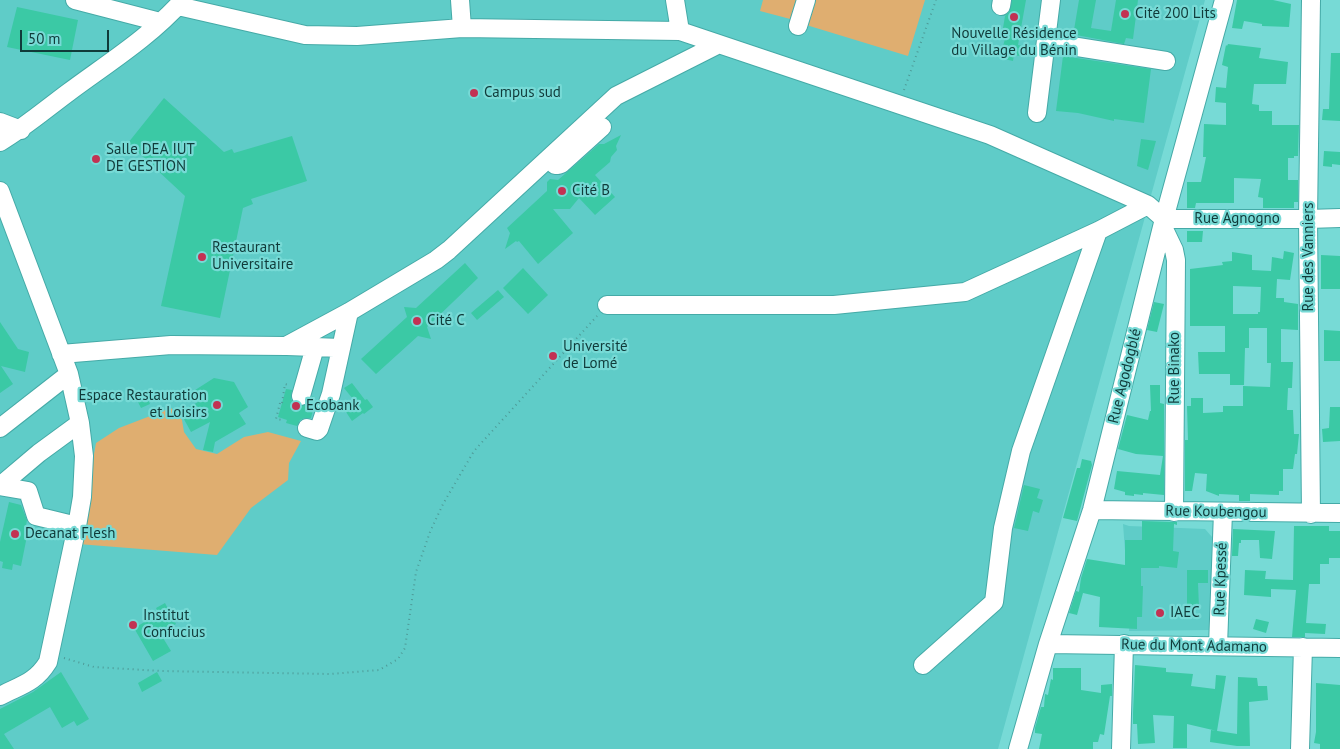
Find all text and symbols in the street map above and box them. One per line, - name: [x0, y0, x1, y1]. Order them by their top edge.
- place label: Cité 200 Lits: [1135, 5, 1216, 23]
- marker: Cité 200 Lits: [1119, 8, 1131, 20]
- marker: Nouvelle Résidence du Village du Bénin: [1008, 11, 1020, 23]
- scale bar: [22, 20, 111, 52]
- place label: Nouvelle Résidence du Village du Bénin: [951, 25, 1077, 60]
- text: 50 m: [28, 29, 61, 48]
- place label: Campus sud: [484, 84, 561, 102]
- marker: Campus sud: [468, 87, 480, 99]
- place label: Salle DEA IUT DE GESTION: [106, 141, 195, 176]
- marker: Salle DEA IUT DE GESTION: [90, 153, 102, 165]
- place label: Cité B: [572, 182, 610, 200]
- marker: Cité B: [556, 185, 568, 197]
- street label: Rue des Vanniers: [1300, 202, 1318, 312]
- street label: Rue Agnogno: [1194, 210, 1280, 228]
- place label: Restaurant Universitaire: [212, 239, 293, 274]
- marker: Restaurant Universitaire: [196, 251, 208, 263]
- place label: Cité C: [427, 312, 465, 330]
- marker: Cité C: [411, 315, 423, 327]
- street label: Rue Agodogblé: [1104, 327, 1146, 425]
- street label: Rue Binako: [1166, 332, 1184, 404]
- place label: Université de Lomé: [563, 338, 628, 373]
- marker: Université de Lomé: [547, 350, 559, 362]
- place label: Espace Restauration et Loisirs: [78, 387, 207, 422]
- place label: Ecobank: [306, 397, 359, 415]
- marker: Espace Restauration et Loisirs: [211, 399, 223, 411]
- marker: Ecobank: [290, 400, 302, 412]
- street label: Rue Koubengou: [1165, 502, 1267, 522]
- place label: Decanat Flesh: [25, 525, 115, 543]
- marker: Decanat Flesh: [9, 528, 21, 540]
- street label: Rue Kpessé: [1211, 542, 1231, 616]
- place label: IAEC: [1170, 604, 1200, 622]
- place label: Institut Confucius: [143, 607, 205, 642]
- marker: IAEC: [1154, 607, 1166, 619]
- marker: Institut Confucius: [127, 619, 139, 631]
- street label: Rue du Mont Adamano: [1121, 636, 1267, 656]

